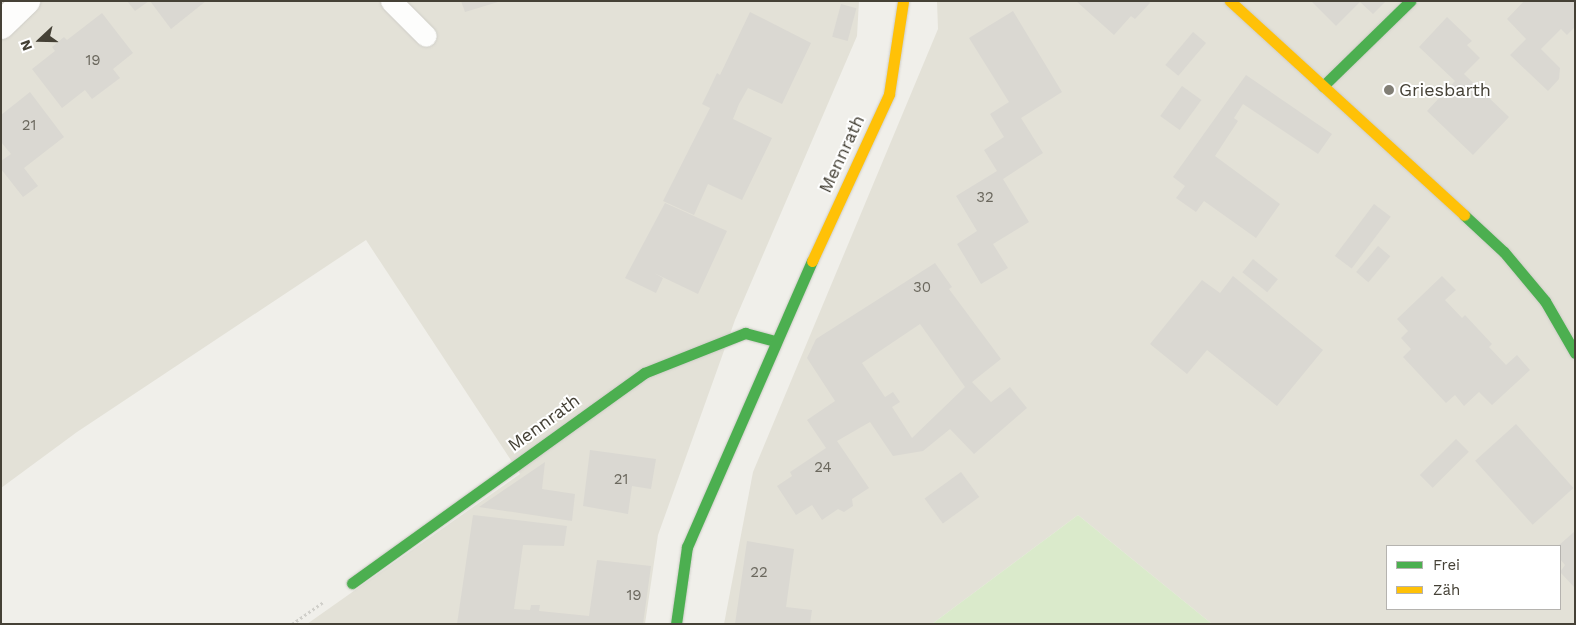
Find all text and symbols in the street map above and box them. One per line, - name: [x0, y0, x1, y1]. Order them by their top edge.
- north arrow: [15, 15, 65, 65]
- text: N: [17, 38, 35, 53]
- house number: 19: [85, 52, 101, 70]
- place label: Griesbarth: [1399, 79, 1491, 101]
- marker: Griesbarth: [1383, 84, 1395, 96]
- street label: Mennrath: [815, 112, 869, 196]
- house number: 21: [22, 117, 36, 135]
- house number: 32: [976, 189, 994, 207]
- house number: 30: [913, 279, 931, 297]
- street label: Mennrath: [504, 390, 584, 456]
- house number: 24: [814, 459, 832, 477]
- house number: 21: [614, 471, 628, 489]
- legend: [1386, 545, 1561, 610]
- text: Frei: [1433, 556, 1460, 574]
- house number: 22: [750, 564, 768, 582]
- text: Zäh: [1433, 581, 1460, 599]
- house number: 19: [626, 587, 642, 605]

